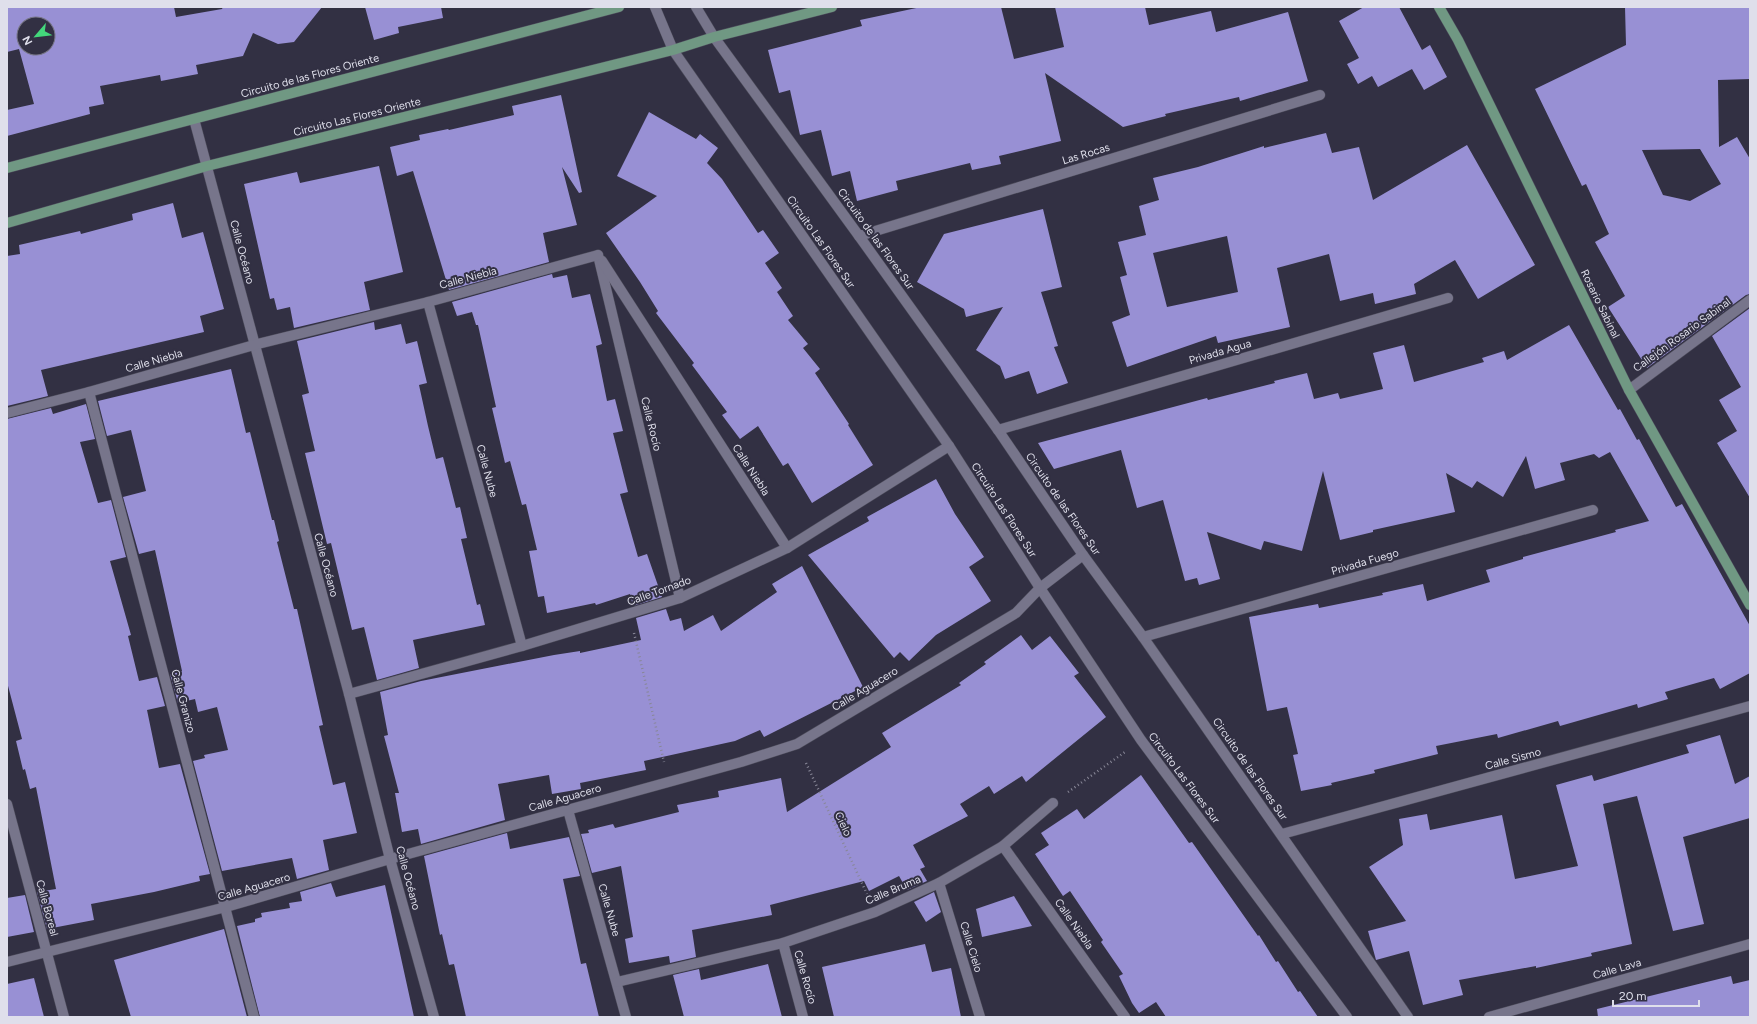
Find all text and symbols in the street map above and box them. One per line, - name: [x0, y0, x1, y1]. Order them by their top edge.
- north arrow: [16, 16, 56, 56]
- text: N: [20, 34, 35, 47]
- street label: Circuito de las Flores Oriente: [239, 51, 381, 101]
- street label: Circuito Las Flores Oriente: [292, 95, 422, 139]
- street label: Las Rocas: [1061, 141, 1111, 167]
- street label: Circuito de las Flores Sur: [835, 186, 917, 292]
- street label: Circuito Las Flores Sur: [784, 193, 858, 291]
- street label: Calle Océano: [227, 219, 257, 285]
- street label: Calle Niebla: [438, 264, 498, 292]
- street label: Rosario Sabinal: [1578, 267, 1622, 341]
- street label: Callejón Rosario Sabinal: [1631, 295, 1733, 375]
- street label: Privada Agua: [1187, 337, 1253, 367]
- street label: Calle Niebla: [124, 347, 184, 375]
- street label: Calle Rocío: [638, 396, 664, 452]
- street label: Calle Niebla: [730, 442, 772, 498]
- street label: Calle Nube: [474, 443, 500, 499]
- street label: Circuito de las Flores Sur: [1023, 450, 1103, 558]
- street label: Circuito Las Flores Sur: [969, 460, 1040, 560]
- street label: Calle Océano: [311, 532, 341, 598]
- street label: Privada Fuego: [1330, 546, 1400, 578]
- street label: Calle Tornado: [625, 573, 693, 609]
- street label: Calle Aguacero: [830, 664, 900, 714]
- street label: Calle Granizo: [168, 668, 198, 734]
- street label: Circuito de las Flores Sur: [1210, 715, 1290, 823]
- street label: Circuito Las Flores Sur: [1146, 730, 1223, 826]
- street label: Calle Sismo: [1484, 745, 1542, 773]
- street label: Calle Aguacero: [527, 781, 603, 815]
- street label: Cielo: [832, 810, 854, 838]
- street label: Calle Océano: [393, 845, 423, 911]
- street label: Calle Aguacero: [216, 870, 292, 904]
- street label: Calle Bruma: [863, 873, 923, 907]
- street label: Calle Boreal: [33, 878, 61, 938]
- street label: Calle Nube: [595, 882, 623, 938]
- street label: Calle Niebla: [1052, 896, 1096, 952]
- street label: Calle Cielo: [957, 920, 985, 974]
- street label: Calle Rocío: [791, 949, 819, 1005]
- street label: Calle Lava: [1591, 956, 1643, 982]
- scale bar: [1613, 982, 1699, 1008]
- text: 20 m: [1619, 989, 1647, 1003]

